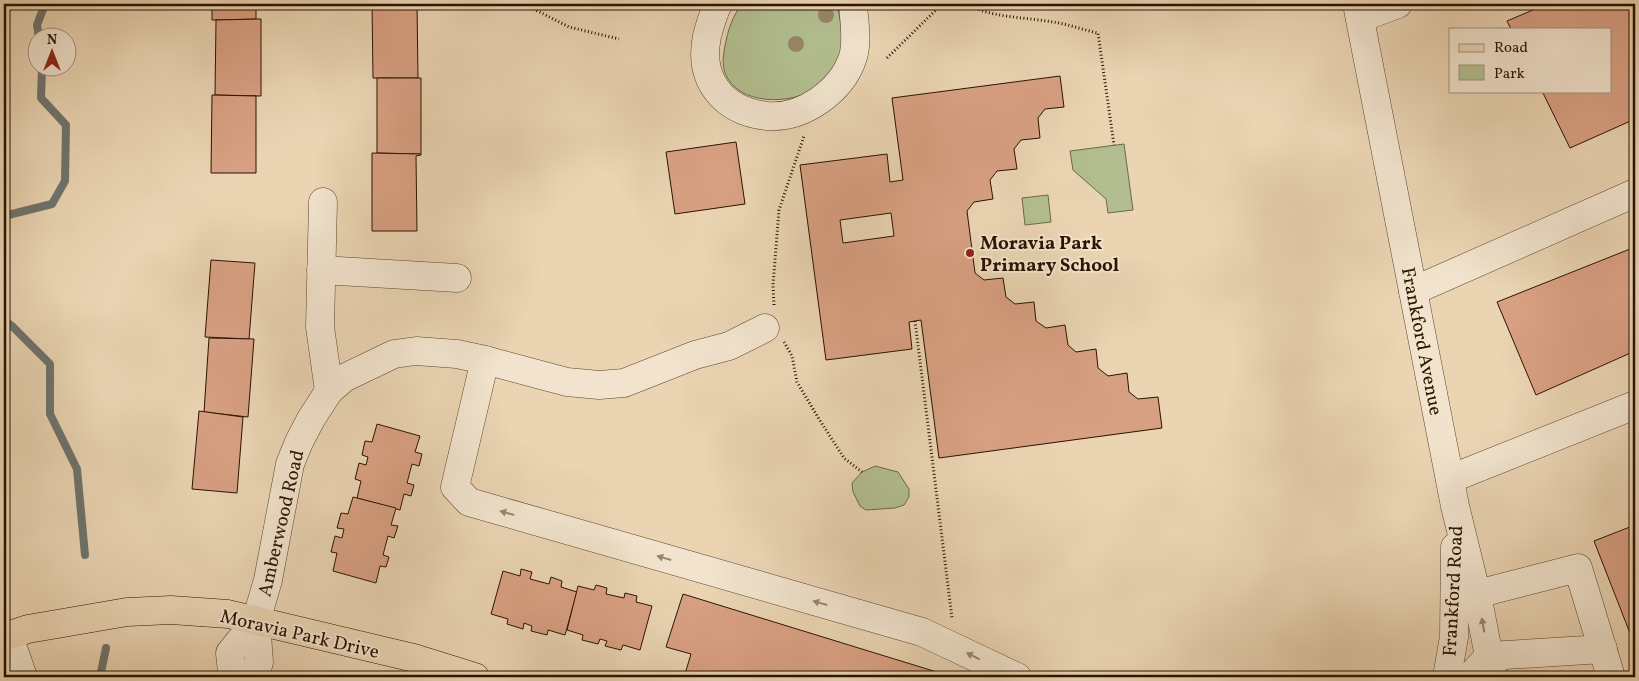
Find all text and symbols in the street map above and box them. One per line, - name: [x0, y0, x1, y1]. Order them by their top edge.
- north arrow: [28, 28, 78, 78]
- legend: [1449, 28, 1612, 92]
- text: N: [47, 31, 57, 50]
- text: Road: [1494, 38, 1528, 59]
- text: Park: [1494, 64, 1525, 85]
- place label: Moravia Park Primary School: [980, 231, 1119, 279]
- marker: Moravia Park Primary School: [964, 247, 976, 259]
- street label: Frankford Avenue: [1394, 265, 1448, 418]
- street label: Amberwood Road: [252, 448, 311, 599]
- one-way arrow: [500, 509, 515, 517]
- street label: Frankford Road: [1438, 525, 1470, 657]
- one-way arrow: [656, 554, 671, 562]
- one-way arrow: [812, 598, 827, 606]
- street label: Moravia Park Drive: [218, 604, 382, 666]
- one-way arrow: [1478, 617, 1486, 633]
- one-way arrow: [966, 652, 980, 660]

